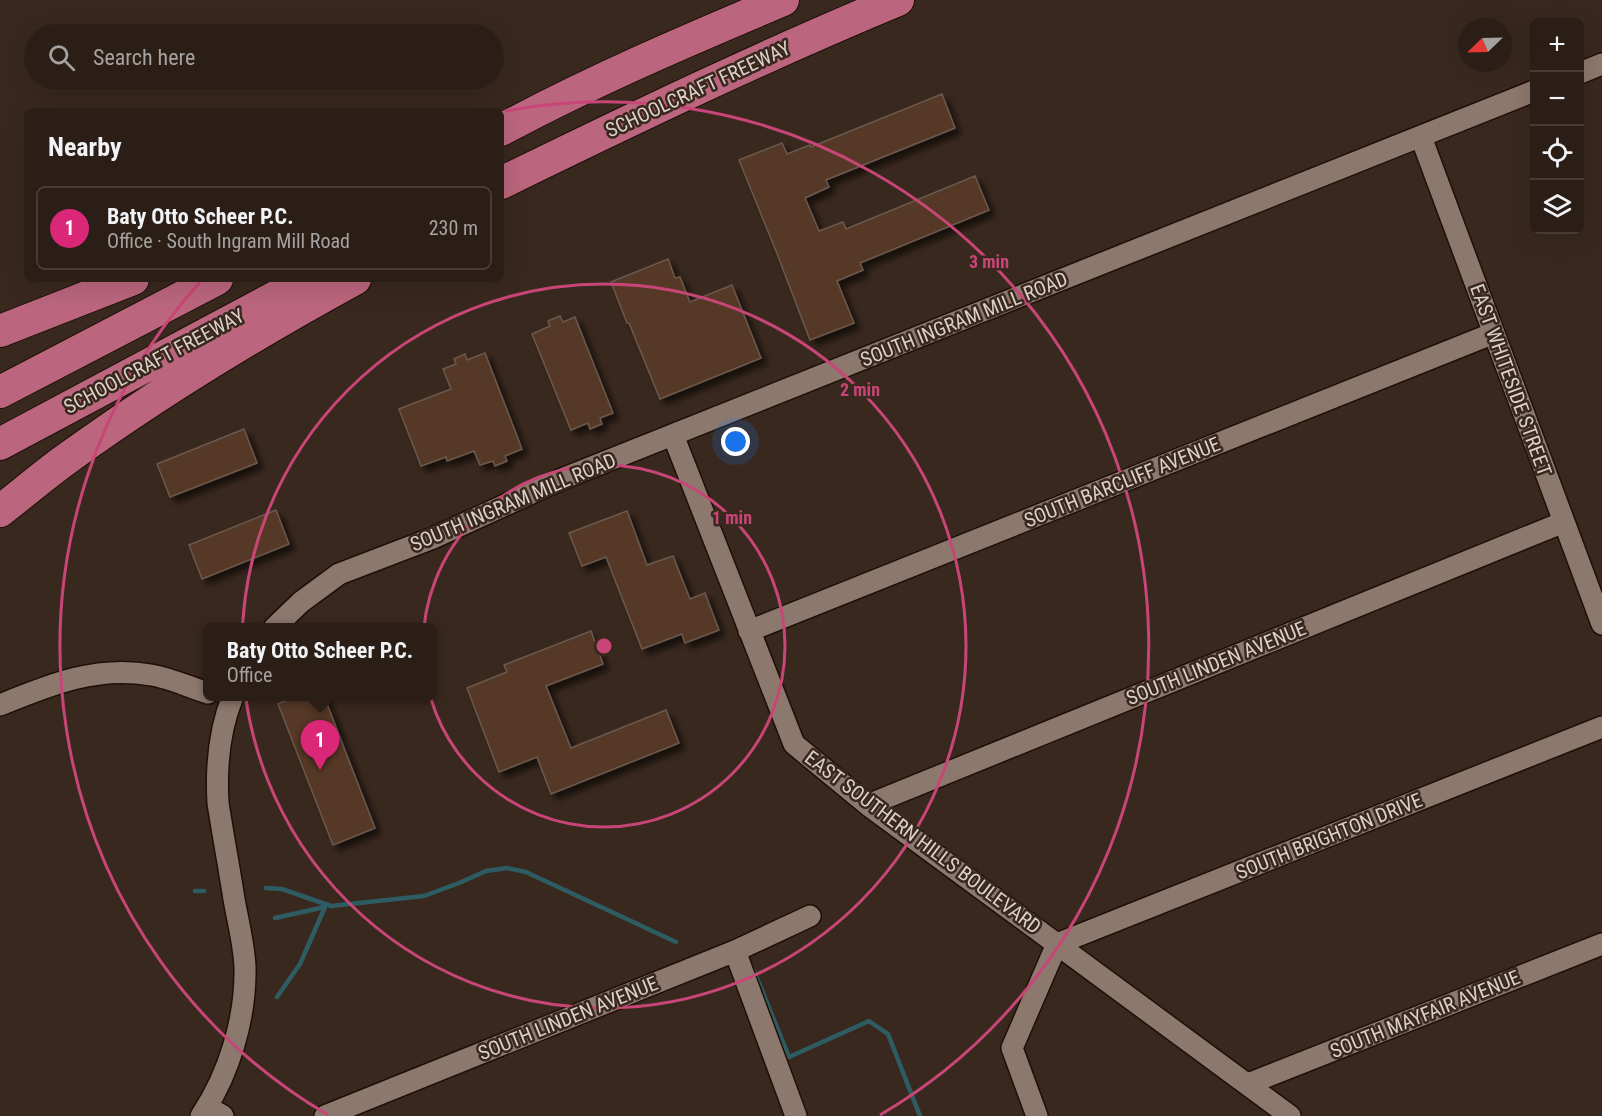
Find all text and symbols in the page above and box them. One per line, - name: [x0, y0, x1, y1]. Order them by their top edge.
- north arrow: [1458, 18, 1512, 72]
- map controls: [1530, 18, 1584, 234]
- button: +: [1530, 18, 1584, 72]
- search box: [24, 24, 504, 90]
- street label: SCHOOLCRAFT FREEWAY: [602, 35, 795, 142]
- icon: search: [45, 41, 78, 74]
- text: Search here: [93, 45, 195, 70]
- button: −: [1530, 72, 1584, 126]
- button: locate: [1530, 126, 1584, 180]
- text: Nearby: [48, 132, 122, 162]
- button: layers: [1530, 180, 1584, 234]
- text: Baty Otto Scheer P.C.: [107, 204, 294, 229]
- text: 1: [64, 216, 75, 240]
- text: 230 m: [429, 216, 478, 240]
- text: Office · South Ingram Mill Road: [107, 229, 350, 253]
- text: 3 min: [969, 251, 1009, 272]
- street label: SOUTH INGRAM MILL ROAD: [857, 266, 1071, 372]
- street label: EAST WHITESIDE STREET: [1465, 281, 1557, 479]
- street label: SCHOOLCRAFT FREEWAY: [60, 303, 249, 419]
- text: 2 min: [840, 379, 880, 400]
- your location: [721, 427, 750, 456]
- street label: SOUTH BARCLIFF AVENUE: [1021, 432, 1224, 532]
- street label: SOUTH INGRAM MILL ROAD: [407, 448, 619, 556]
- text: 1 min: [712, 507, 752, 528]
- street label: SOUTH LINDEN AVENUE: [1123, 616, 1309, 710]
- popup: [203, 623, 437, 701]
- centre of rings: [594, 636, 614, 656]
- text: Baty Otto Scheer P.C.: [227, 638, 413, 663]
- text: Office: [227, 663, 272, 687]
- pin: 1: [300, 720, 340, 770]
- street label: EAST SOUTHERN HILLS BOULEVARD: [800, 745, 1046, 939]
- street label: SOUTH BRIGHTON DRIVE: [1232, 788, 1426, 884]
- street label: SOUTH MAYFAIR AVENUE: [1327, 965, 1523, 1063]
- street label: SOUTH LINDEN AVENUE: [475, 971, 661, 1065]

